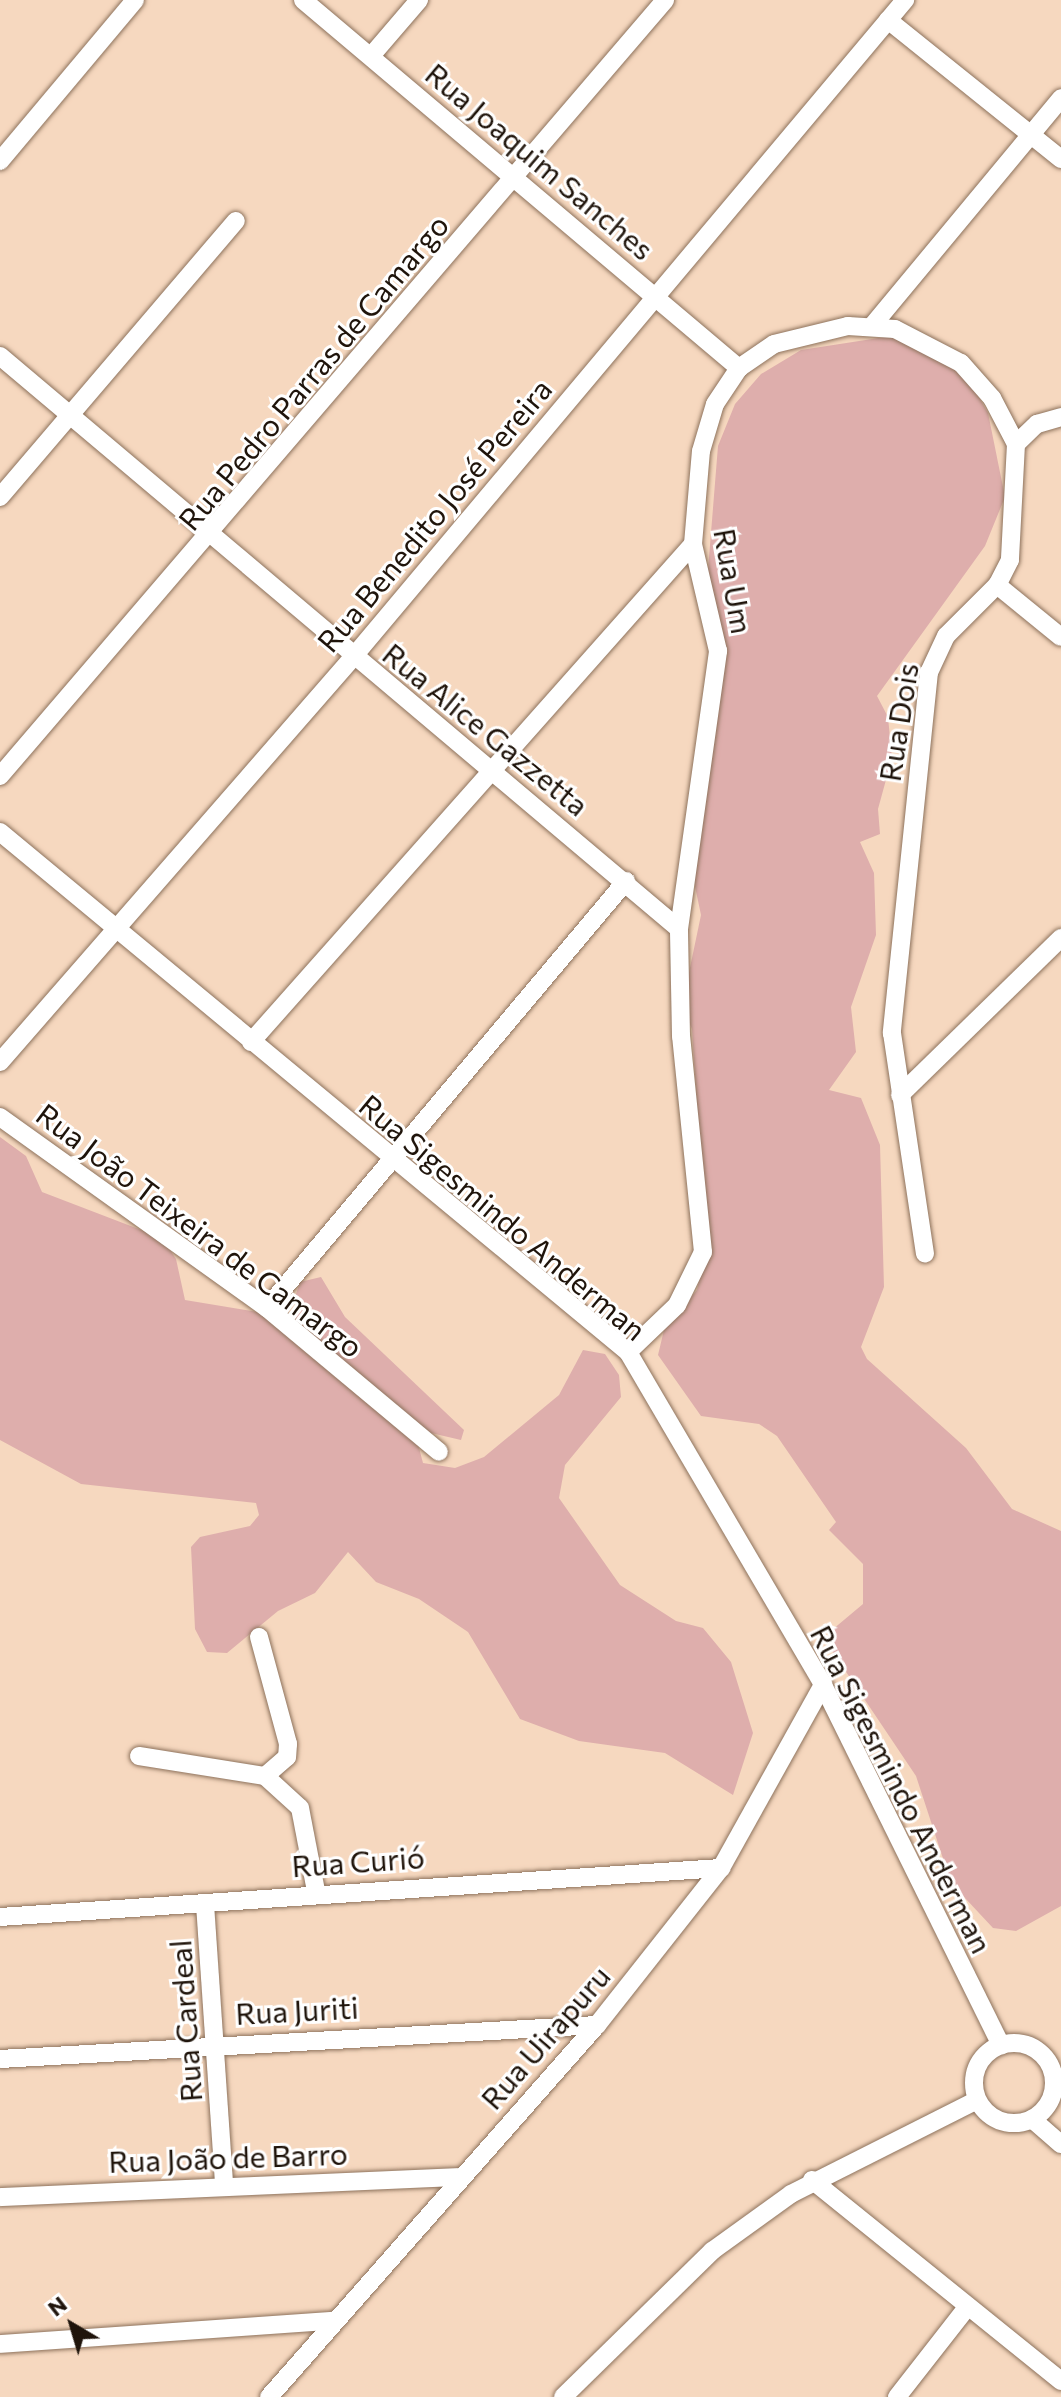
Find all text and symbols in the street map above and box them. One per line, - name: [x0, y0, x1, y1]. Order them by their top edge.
- street label: Rua Joaquim Sanches: [419, 55, 661, 267]
- street label: Rua Pedro Parras de Camargo: [170, 207, 456, 537]
- street label: Rua Benedito José Pereira: [309, 371, 559, 659]
- street label: Rua Um: [707, 526, 761, 636]
- street label: Rua Alice Gazzetta: [376, 635, 596, 823]
- street label: Rua Dois: [871, 660, 925, 784]
- street label: Rua Sigesmindo Anderman: [352, 1087, 654, 1347]
- street label: Rua João Teixeira de Camargo: [30, 1095, 370, 1365]
- street label: Rua Sigesmindo Anderman: [804, 1619, 1000, 1959]
- street label: Rua Curió: [290, 1838, 426, 1884]
- street label: Rua Cardeal: [161, 1939, 209, 2103]
- street label: Rua Uirapuru: [473, 1958, 617, 2116]
- street label: Rua Juriti: [234, 1989, 360, 2031]
- street label: Rua João de Barro: [108, 2135, 348, 2179]
- north arrow: [32, 2285, 112, 2365]
- text: N: [42, 2290, 72, 2321]

